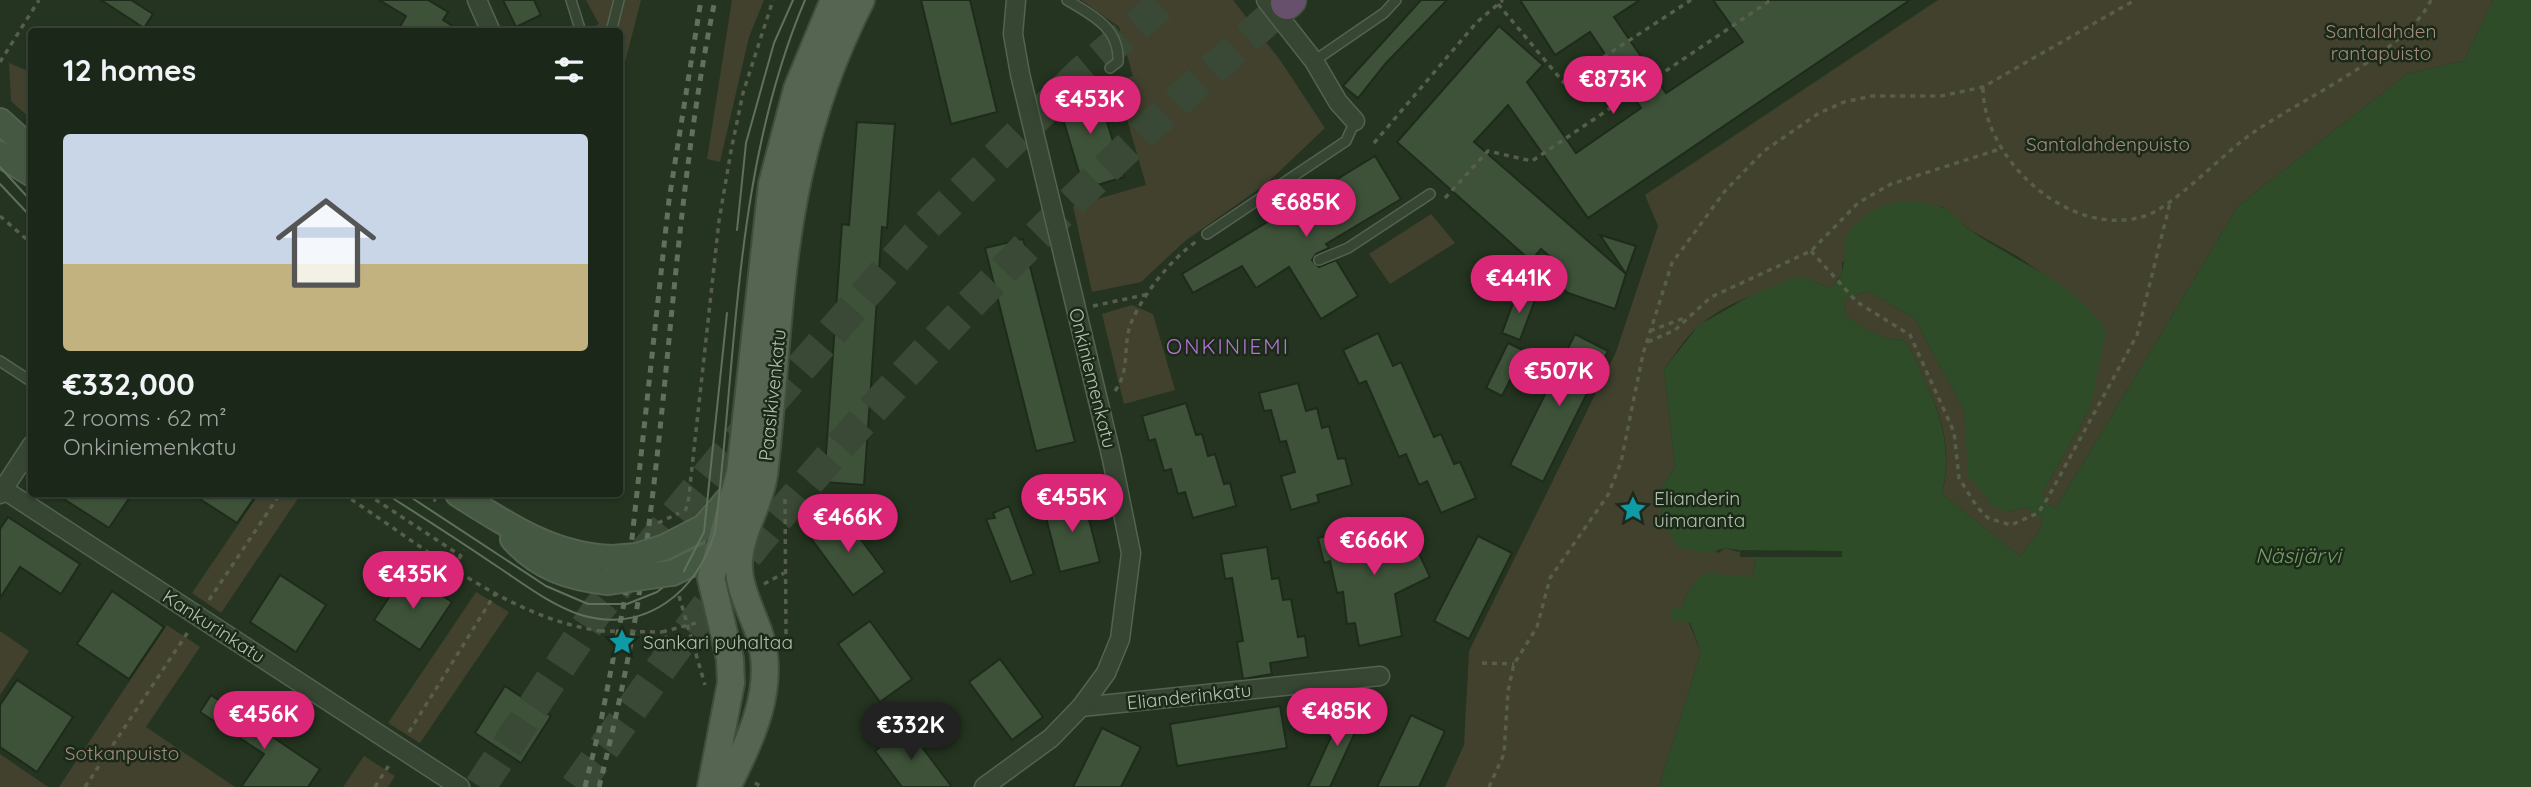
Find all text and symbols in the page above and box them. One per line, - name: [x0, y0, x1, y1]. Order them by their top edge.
- park label: Santalahden rantapuisto: [2325, 19, 2437, 65]
- text: 12 homes: [63, 51, 196, 89]
- icon: filters: [550, 51, 588, 89]
- pin: €873K: [1564, 57, 1662, 116]
- text: €873K: [1579, 64, 1647, 93]
- pin: €453K: [1041, 76, 1139, 136]
- text: €453K: [1056, 84, 1124, 113]
- park label: Santalahdenpuisto: [2026, 132, 2190, 156]
- icon: home: [263, 180, 389, 306]
- pin: €685K: [1257, 180, 1355, 239]
- text: €685K: [1272, 187, 1340, 216]
- pin: €441K: [1470, 256, 1568, 315]
- text: €441K: [1487, 263, 1551, 292]
- street label: Onkiniemenkatu: [1064, 306, 1122, 450]
- street label: Paasikivenkatu: [753, 328, 791, 462]
- district label: ONKINIEMI: [1166, 333, 1290, 359]
- pin: €507K: [1510, 348, 1608, 408]
- text: €507K: [1525, 356, 1593, 385]
- text: €332,000: [63, 365, 195, 403]
- text: 2 rooms · 62 m²: [63, 403, 227, 432]
- text: Onkiniemenkatu: [63, 432, 237, 461]
- pin: €455K: [1023, 475, 1121, 534]
- text: €455K: [1037, 482, 1107, 511]
- place label: Elianderin uimaranta: [1654, 486, 1745, 532]
- pin: €466K: [799, 494, 897, 554]
- place icon: Elianderin uimaranta: [1618, 494, 1648, 524]
- text: €466K: [814, 502, 882, 531]
- pin: €666K: [1325, 518, 1423, 577]
- text: €666K: [1340, 525, 1408, 554]
- water label: Näsijärvi: [2255, 542, 2343, 568]
- pin: €435K: [364, 552, 462, 611]
- text: €435K: [379, 559, 447, 588]
- street label: Kankurinkatu: [158, 584, 270, 668]
- place icon: Sankari puhaltaa: [607, 627, 637, 657]
- place label: Sankari puhaltaa: [643, 630, 793, 654]
- street label: Elianderinkatu: [1125, 678, 1253, 714]
- pin: €485K: [1288, 688, 1386, 748]
- pin: €456K: [215, 692, 313, 751]
- text: €485K: [1303, 696, 1371, 725]
- text: €456K: [230, 699, 298, 728]
- pin: €332K: [862, 702, 960, 762]
- text: €332K: [877, 710, 945, 739]
- park label: Sotkanpuisto: [65, 741, 179, 765]

